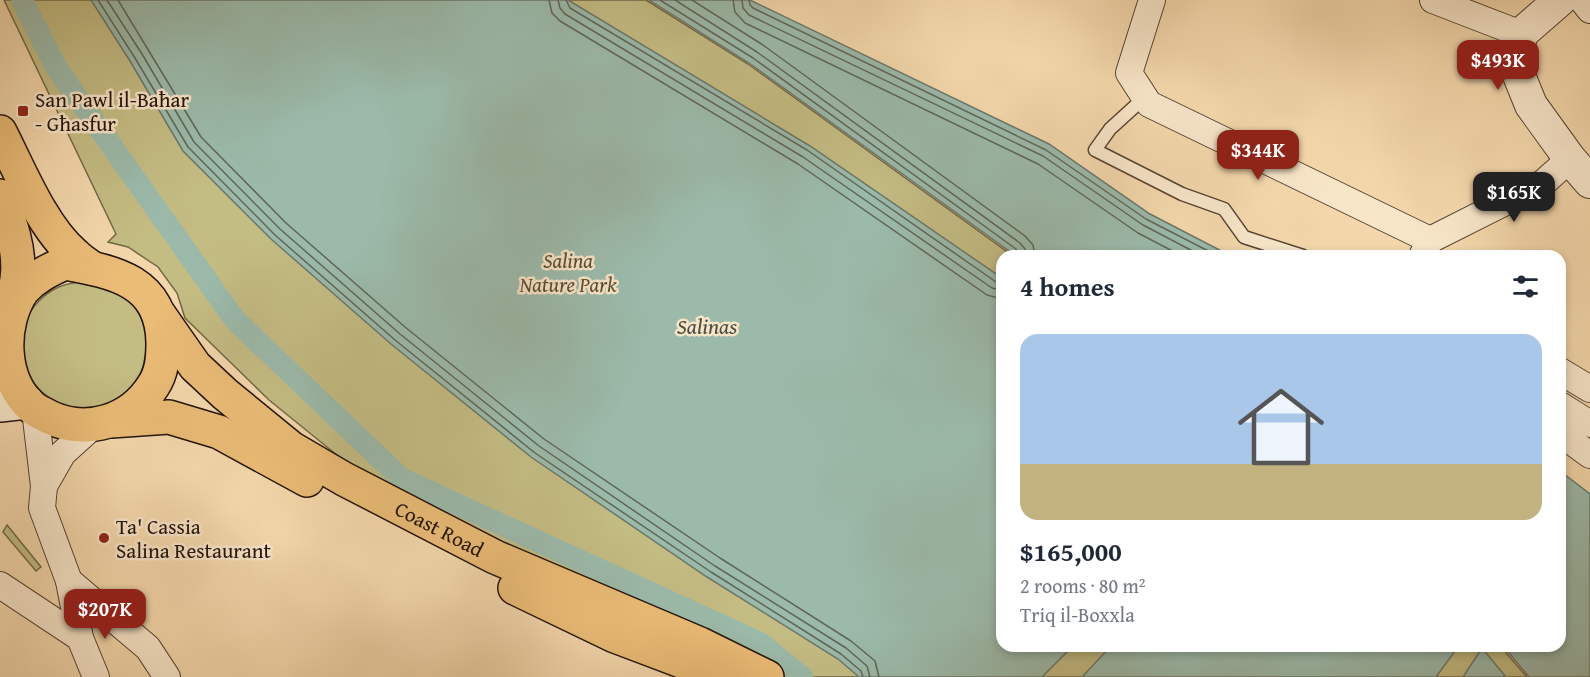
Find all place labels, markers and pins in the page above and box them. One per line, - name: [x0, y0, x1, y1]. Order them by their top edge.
- pin: $493K: [1456, 40, 1540, 91]
- place label: San Pawl il-Baħar - Għasfur: [35, 84, 189, 139]
- marker: San Pawl il-Baħar - Għasfur: [16, 104, 30, 118]
- pin: $344K: [1216, 130, 1300, 181]
- pin: $165K: [1472, 172, 1556, 223]
- place label: Ta' Cassia Salina Restaurant: [116, 511, 271, 566]
- marker: Ta' Cassia Salina Restaurant: [97, 531, 111, 545]
- pin: $207K: [63, 589, 147, 640]

